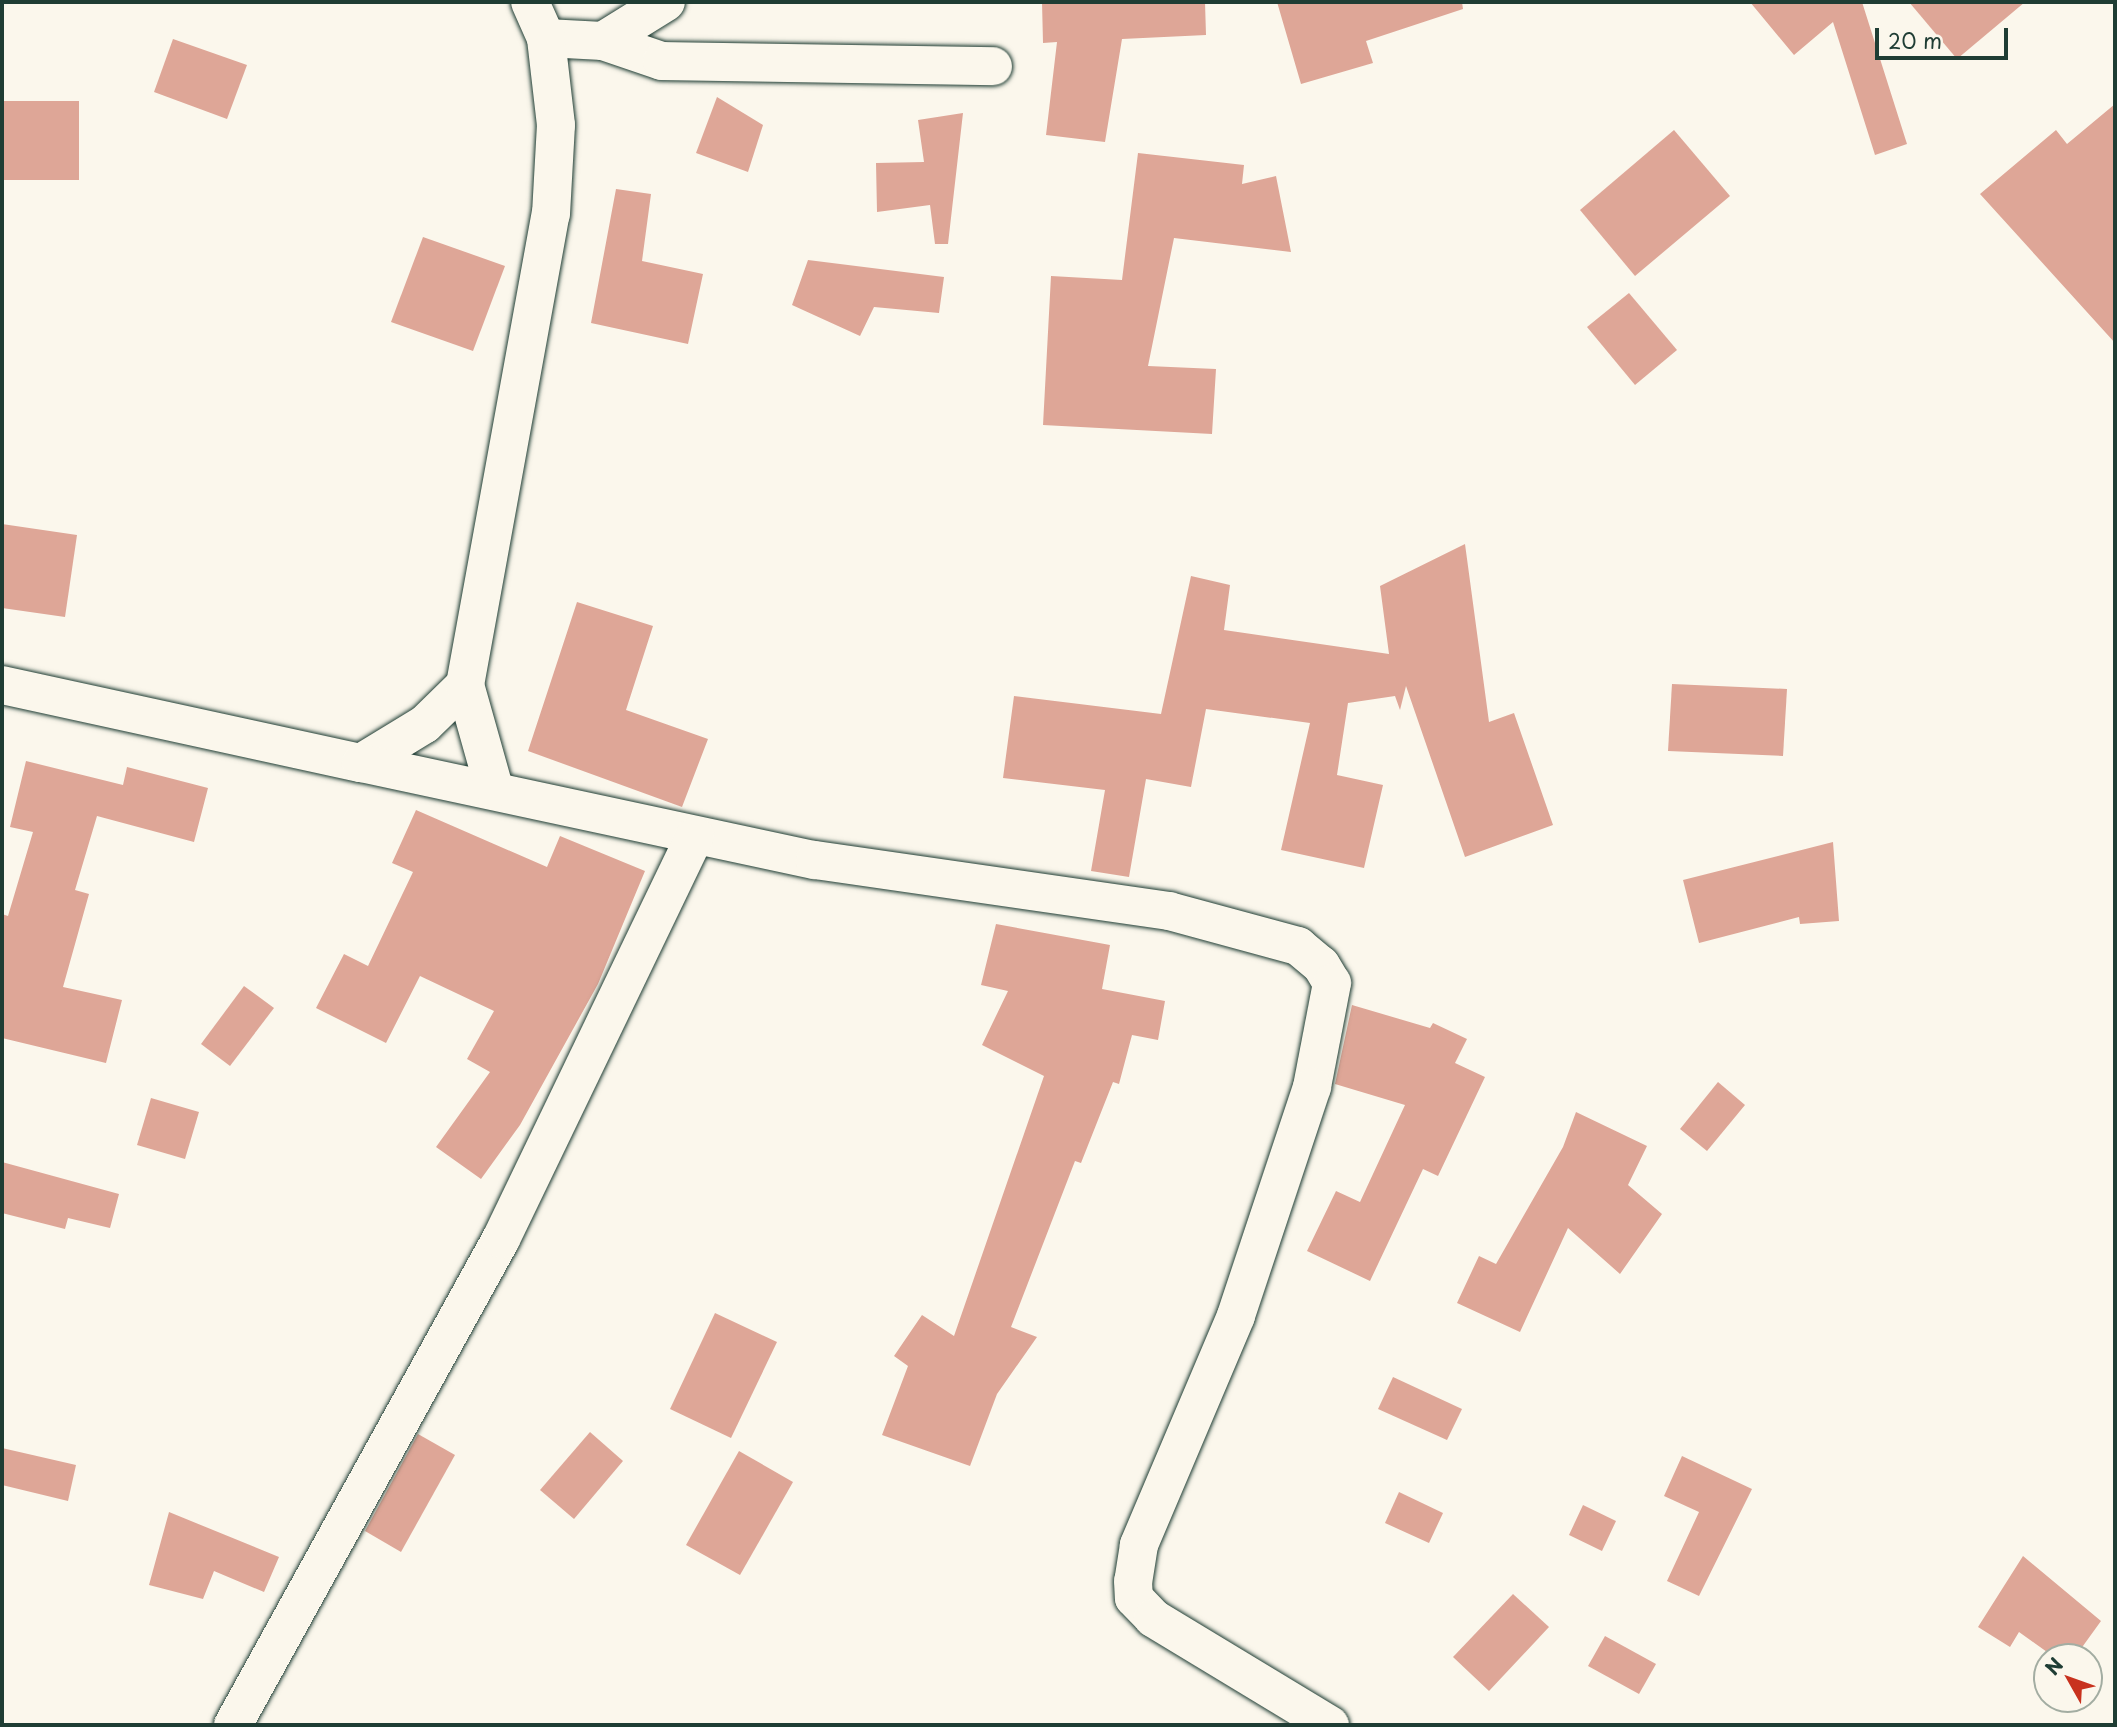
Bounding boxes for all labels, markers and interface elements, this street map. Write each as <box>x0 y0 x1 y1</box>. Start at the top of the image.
scale bar <box>1879 14 2012 58</box>
text: 20 m <box>1888 24 1942 56</box>
north arrow <box>2033 1643 2103 1713</box>
text: N <box>2038 1651 2069 1681</box>

